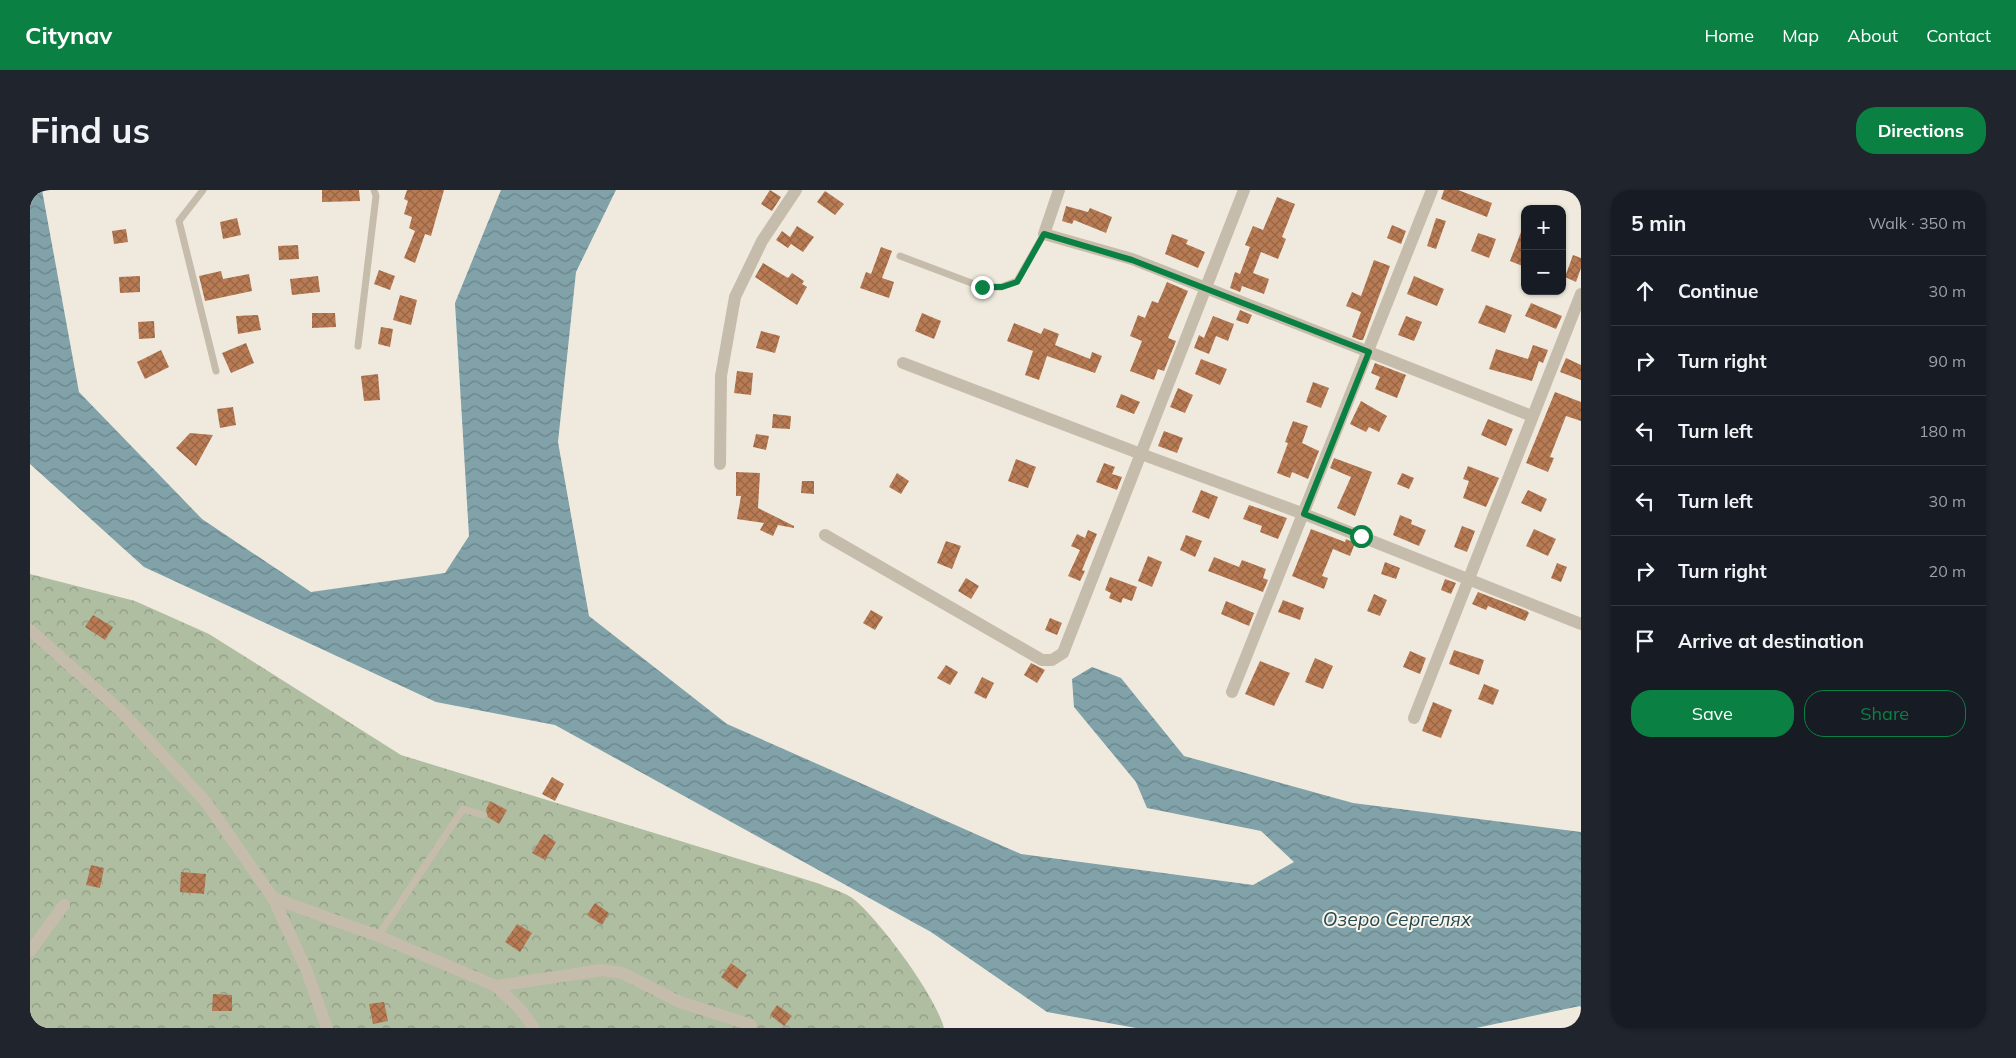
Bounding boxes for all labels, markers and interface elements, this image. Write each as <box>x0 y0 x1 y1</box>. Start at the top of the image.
text: Citynav <box>25 20 112 50</box>
text: Home <box>1704 24 1754 47</box>
text: Map <box>1782 24 1819 47</box>
text: About <box>1847 24 1898 47</box>
text: Contact <box>1926 24 1991 47</box>
button: Directions <box>1856 107 1986 154</box>
text: Find us <box>30 108 150 152</box>
map controls <box>1521 205 1566 295</box>
button: + <box>1521 205 1566 250</box>
text: 5 min <box>1631 210 1686 236</box>
text: Walk · 350 m <box>1868 213 1966 233</box>
button: − <box>1521 250 1566 295</box>
route end <box>971 276 994 299</box>
icon: ahead <box>1631 277 1659 305</box>
text: Continue <box>1678 279 1758 303</box>
text: 30 m <box>1929 281 1966 301</box>
icon: right <box>1631 347 1659 375</box>
text: Turn right <box>1678 349 1767 373</box>
text: 90 m <box>1929 351 1966 371</box>
icon: left <box>1631 417 1659 445</box>
text: Turn left <box>1678 419 1753 443</box>
text: 180 m <box>1919 421 1966 441</box>
icon: left <box>1631 487 1659 515</box>
text: Turn left <box>1678 489 1753 513</box>
text: 30 m <box>1929 491 1966 511</box>
route start <box>1350 525 1373 548</box>
icon: right <box>1631 557 1659 585</box>
text: Turn right <box>1678 559 1767 583</box>
text: 20 m <box>1929 561 1966 581</box>
icon: arrive <box>1631 627 1659 655</box>
text: Arrive at destination <box>1678 629 1864 653</box>
button: Save <box>1631 690 1794 737</box>
button: Share <box>1804 690 1966 737</box>
water label: Озеро Сергелях <box>1323 907 1472 931</box>

